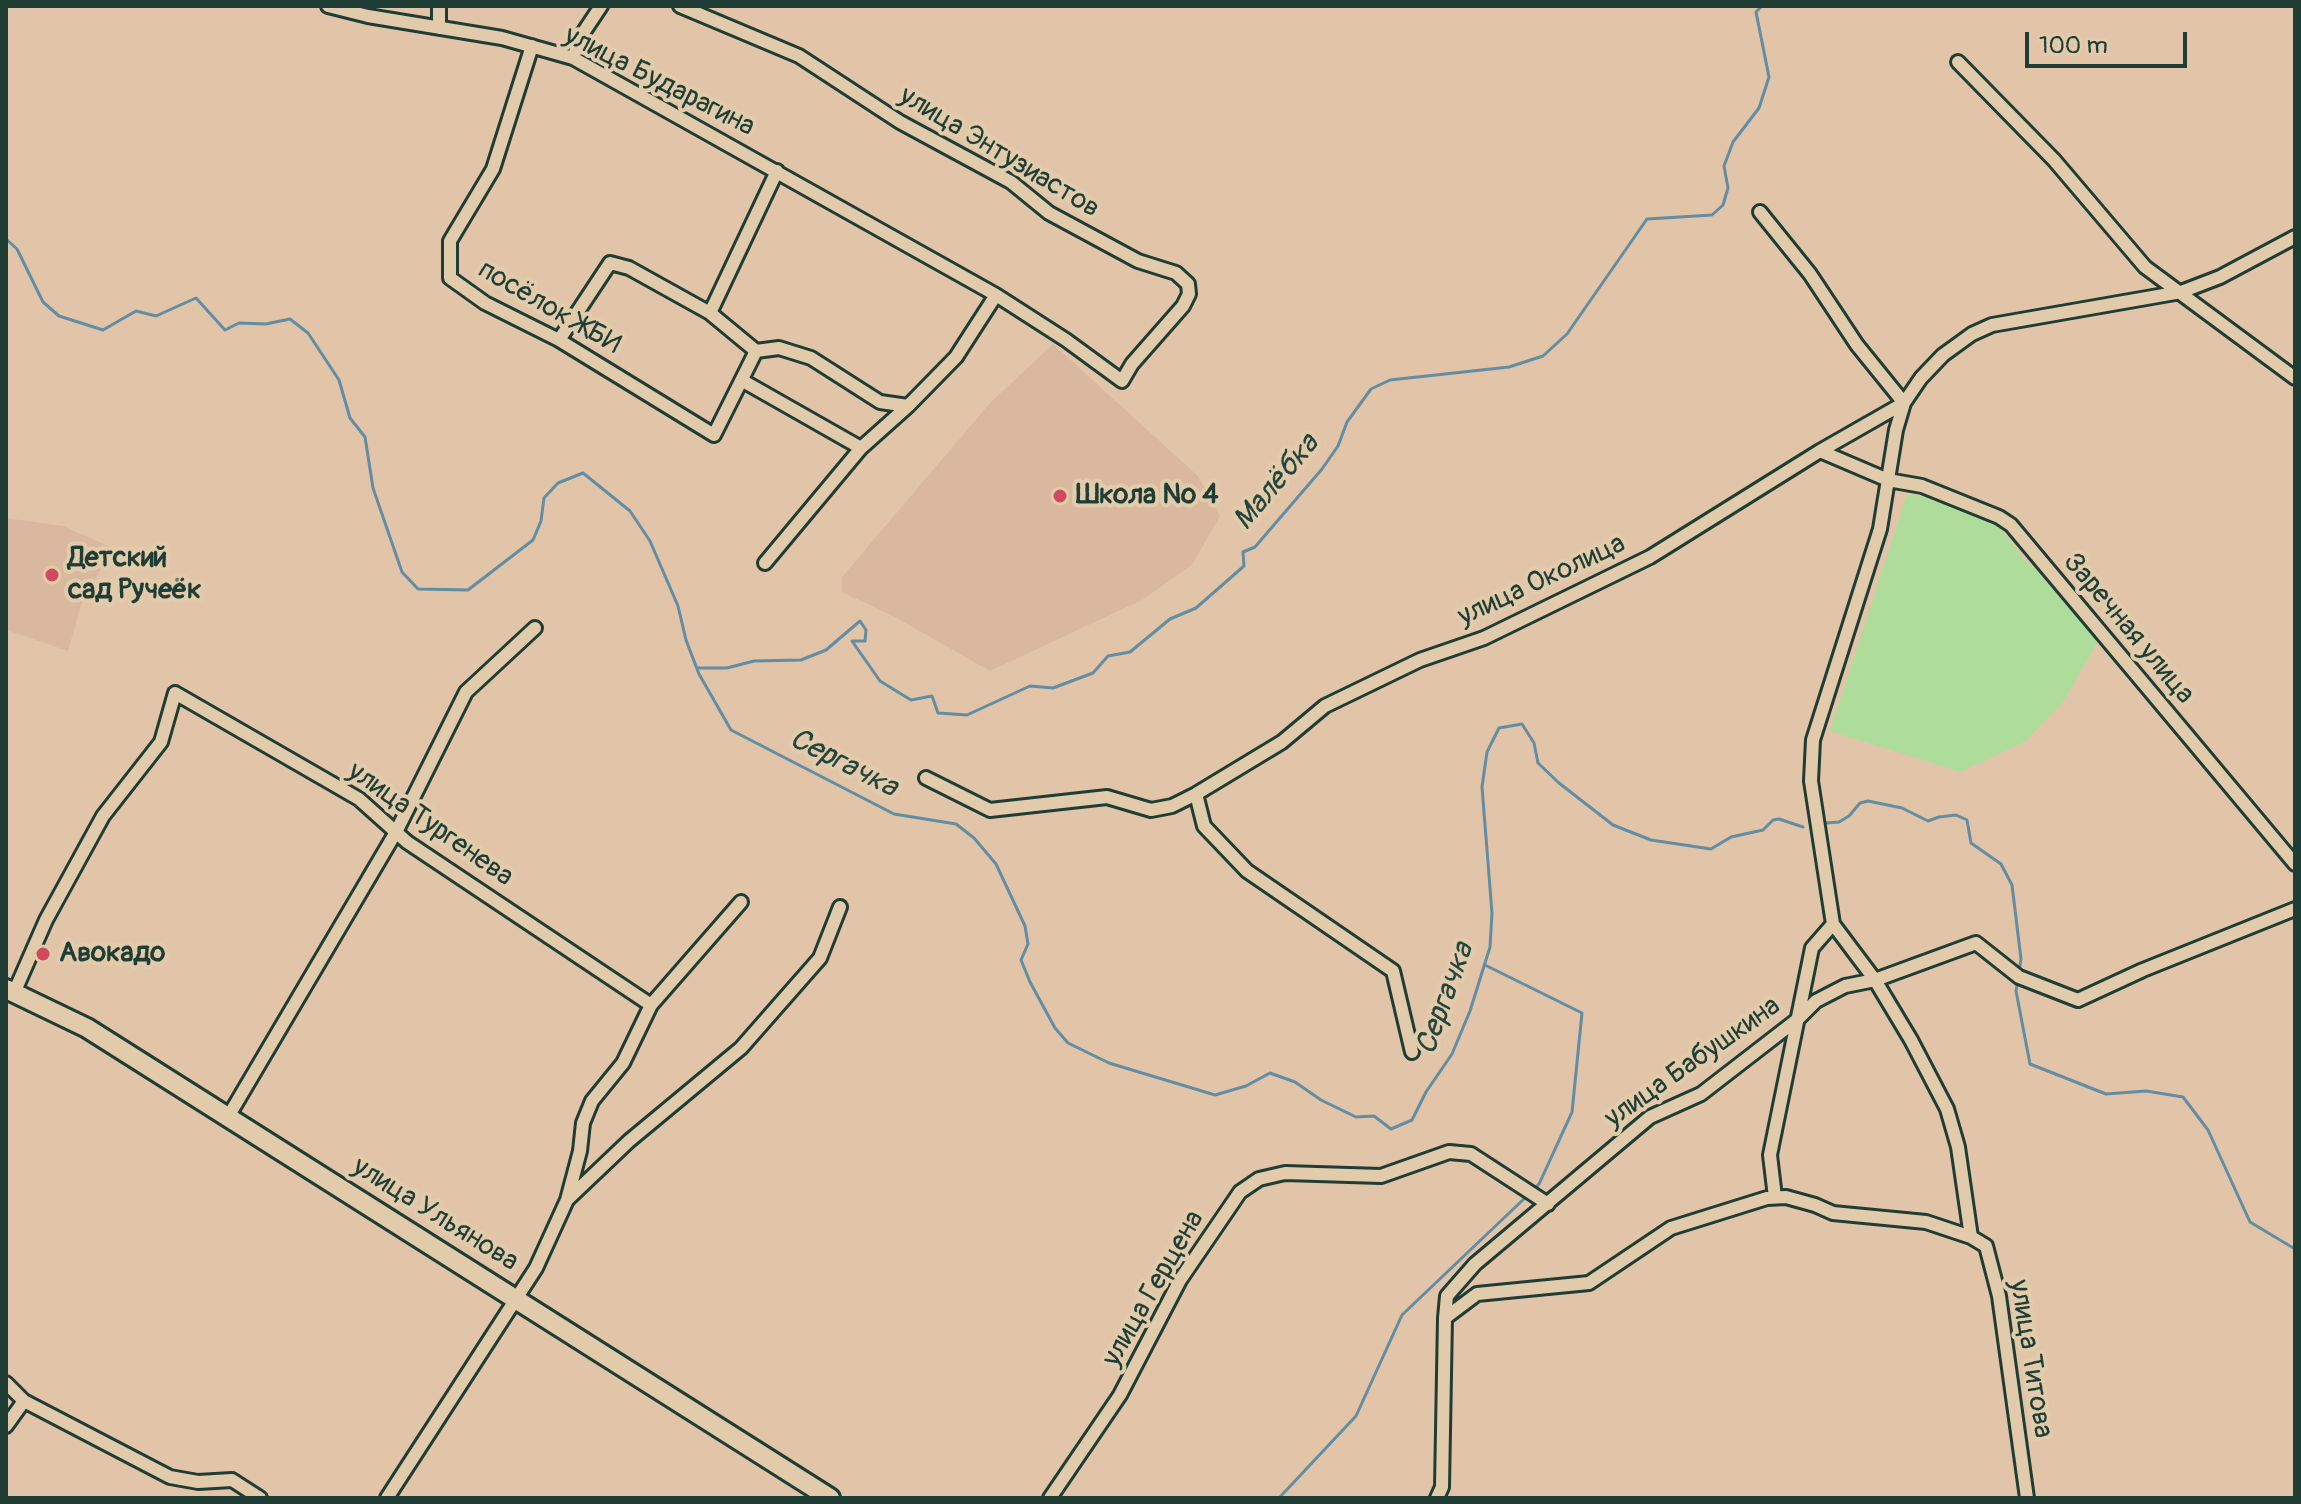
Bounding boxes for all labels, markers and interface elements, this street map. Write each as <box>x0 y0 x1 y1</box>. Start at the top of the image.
scale bar <box>2029 16 2191 66</box>
street label: улица Бударагина <box>558 19 760 145</box>
text: 100 m <box>2039 31 2108 60</box>
street label: улица Энтузиастов <box>893 80 1105 226</box>
street label: посёлок ЖБИ <box>472 254 626 362</box>
water label: Малёбка <box>1227 428 1327 538</box>
place label: Школа № 4 <box>1076 479 1218 513</box>
marker: Школа № 4 <box>1051 487 1069 505</box>
street label: улица Околица <box>1453 528 1631 634</box>
place label: Детский сад Ручеёк <box>68 542 202 608</box>
street label: Заречная улица <box>2055 547 2201 711</box>
marker: Детский сад Ручеёк <box>43 566 61 584</box>
water label: Сергачка <box>783 722 903 806</box>
street label: улица Тургенева <box>341 755 519 895</box>
place label: Авокадо <box>59 937 165 971</box>
water label: Сергачка <box>1409 938 1483 1060</box>
marker: Авокадо <box>34 945 52 963</box>
street label: улица Бабушкина <box>1599 990 1787 1136</box>
street label: улица Ульянова <box>346 1151 524 1279</box>
street label: улица Герцена <box>1096 1205 1212 1373</box>
street label: улица Титова <box>2001 1278 2059 1440</box>

